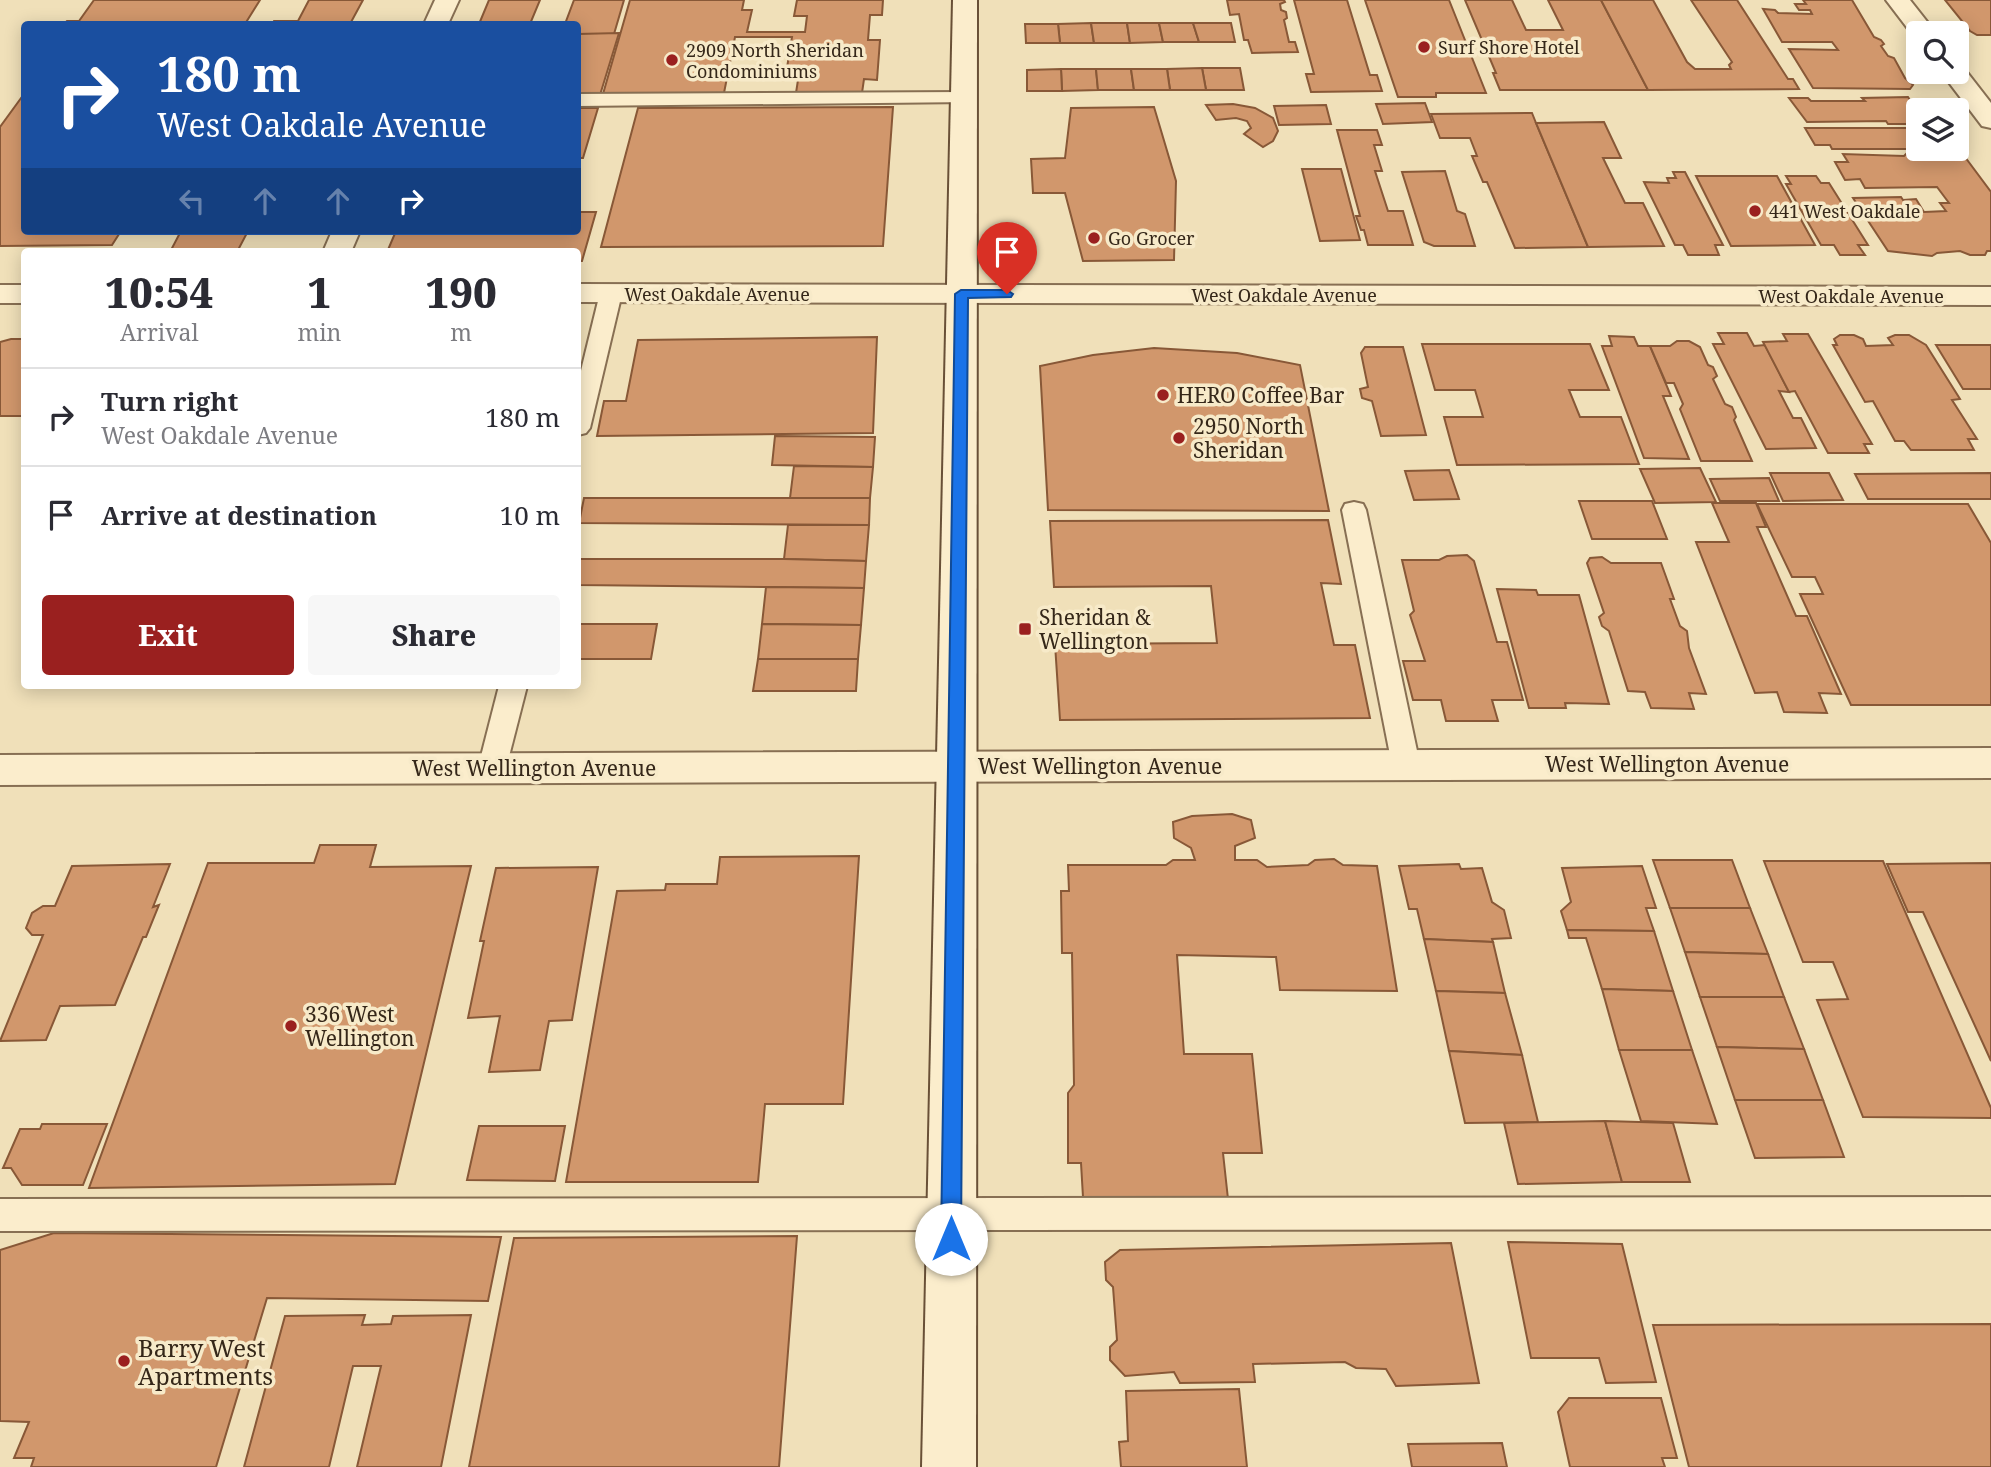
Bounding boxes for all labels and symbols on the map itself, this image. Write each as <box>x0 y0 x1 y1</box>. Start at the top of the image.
place label: Surf Shore Hotel <box>1438 35 1580 59</box>
place label: 2909 North Sheridan Condominiums <box>686 38 864 83</box>
marker: Surf Shore Hotel <box>1416 39 1432 55</box>
marker: 2909 North Sheridan Condominiums <box>664 52 680 68</box>
place label: 441 West Oakdale <box>1769 199 1920 223</box>
marker: 441 West Oakdale <box>1747 203 1763 219</box>
pin <box>977 222 1037 294</box>
place label: Go Grocer <box>1108 226 1195 250</box>
marker: Go Grocer <box>1086 230 1102 246</box>
street label: West Oakdale Avenue <box>624 282 810 306</box>
street label: West Oakdale Avenue <box>1191 283 1377 307</box>
street label: West Oakdale Avenue <box>1758 284 1944 308</box>
place label: HERO Coffee Bar <box>1177 381 1344 409</box>
marker: HERO Coffee Bar <box>1155 387 1171 403</box>
place label: 2950 North Sheridan <box>1193 412 1304 464</box>
marker: 2950 North Sheridan <box>1171 430 1187 446</box>
place label: Sheridan & Wellington <box>1039 603 1151 655</box>
marker: Sheridan & Wellington <box>1017 621 1033 637</box>
street label: West Wellington Avenue <box>1545 750 1789 778</box>
street label: West Wellington Avenue <box>978 752 1222 780</box>
street label: West Wellington Avenue <box>412 754 656 782</box>
place label: 336 West Wellington <box>305 1000 415 1052</box>
marker: 336 West Wellington <box>283 1018 299 1034</box>
position arrow <box>914 1202 988 1276</box>
place label: Barry West Apartments <box>138 1331 273 1392</box>
marker: Barry West Apartments <box>116 1353 132 1369</box>

